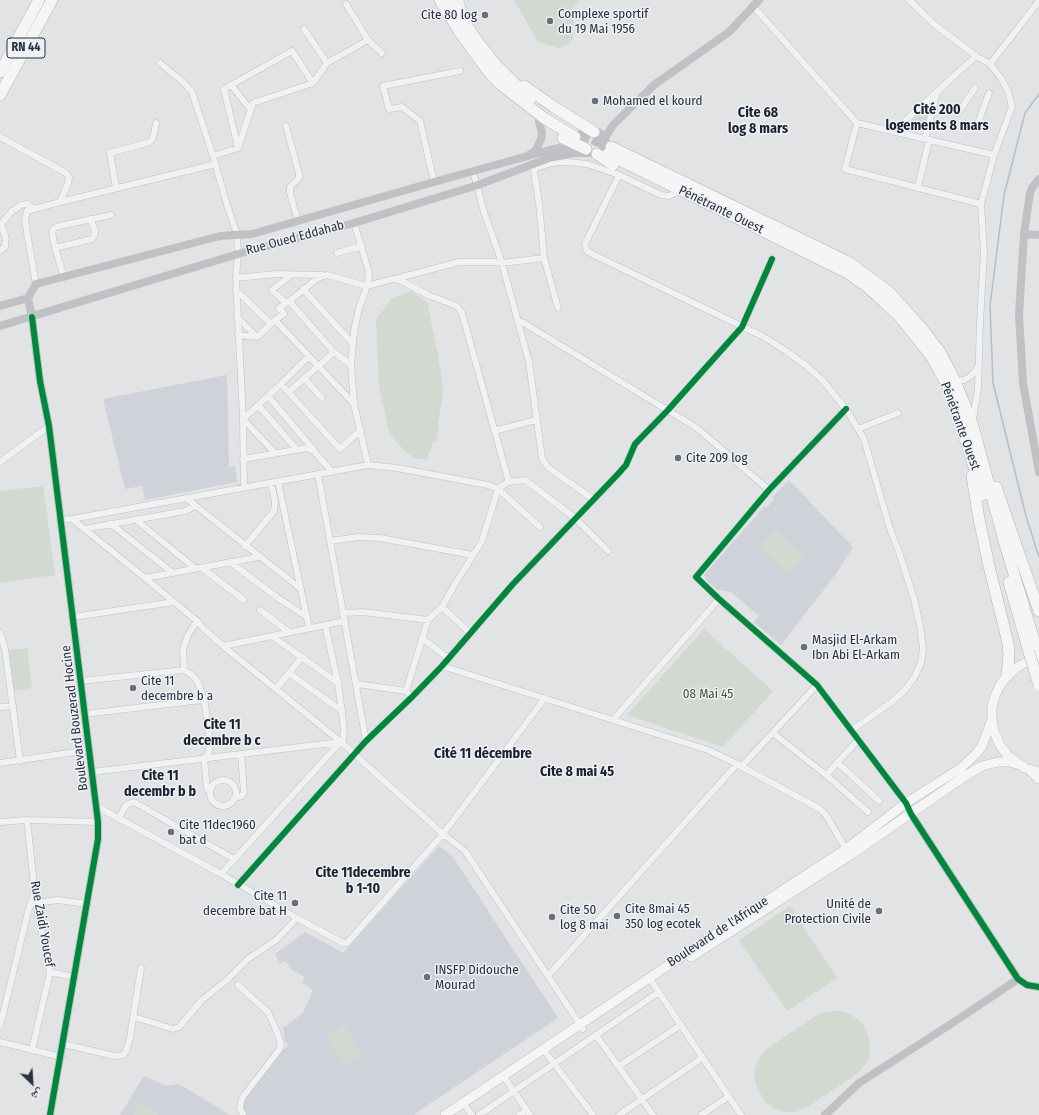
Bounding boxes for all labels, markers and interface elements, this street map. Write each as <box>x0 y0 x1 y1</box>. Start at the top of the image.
place label: Complexe sportif du 19 Mai 1956 <box>558 6 648 37</box>
place label: Cite 80 log <box>421 7 477 23</box>
marker: Cite 80 log <box>480 10 490 20</box>
marker: Complexe sportif du 19 Mai 1956 <box>545 16 555 26</box>
road number: RN 44 <box>7 38 45 58</box>
place label: Mohamed el kourd <box>603 93 702 109</box>
marker: Mohamed el kourd <box>590 96 600 106</box>
district label: Cité 200 logements 8 mars <box>885 102 989 134</box>
district label: Cite 68 log 8 mars <box>728 105 788 138</box>
street label: Pénétrante Ouest <box>676 183 766 237</box>
street label: Rue Oued Eddahab <box>244 217 346 259</box>
street label: Pénétrante Ouest <box>937 380 983 472</box>
place label: Cite 209 log <box>686 450 748 466</box>
marker: Cite 209 log <box>673 453 683 463</box>
place label: Masjid El-Arkam Ibn Abi El-Arkam <box>812 632 900 663</box>
marker: Masjid El-Arkam Ibn Abi El-Arkam <box>799 642 809 652</box>
street label: Boulevard Bouzerad Hocine <box>58 644 92 792</box>
place label: Cite 11 decembre b a <box>141 673 213 704</box>
marker: Cite 11 decembre b a <box>128 683 138 693</box>
park label: 08 Mai 45 <box>683 686 733 702</box>
district label: Cite 11 decembre b c <box>183 717 261 750</box>
district label: Cité 11 décembre <box>434 746 532 762</box>
district label: Cite 8 mai 45 <box>540 764 614 780</box>
district label: Cite 11 decembr b b <box>124 768 196 800</box>
place label: Cite 11dec1960 bat d <box>179 817 256 848</box>
marker: Cite 11dec1960 bat d <box>166 827 176 837</box>
district label: Cite 11decembre b 1-10 <box>315 865 411 898</box>
street label: Rue Zaidi Youcef <box>27 880 57 968</box>
place label: Cite 11 decembre bat H <box>203 888 287 919</box>
street label: Boulevard de l'Afrique <box>665 893 771 971</box>
place label: Unité de Protection Civile <box>784 896 871 927</box>
marker: Cite 11 decembre bat H <box>290 898 300 908</box>
place label: Cite 8mai 45 350 log ecotek <box>625 901 701 932</box>
place label: Cite 50 log 8 mai <box>560 902 609 933</box>
marker: Unité de Protection Civile <box>874 906 884 916</box>
marker: Cite 8mai 45 350 log ecotek <box>612 911 622 921</box>
marker: Cite 50 log 8 mai <box>547 912 557 922</box>
place label: INSFP Didouche Mourad <box>435 962 519 993</box>
marker: INSFP Didouche Mourad <box>422 972 432 982</box>
north arrow <box>12 1063 52 1103</box>
text: ش <box>29 1086 45 1103</box>

